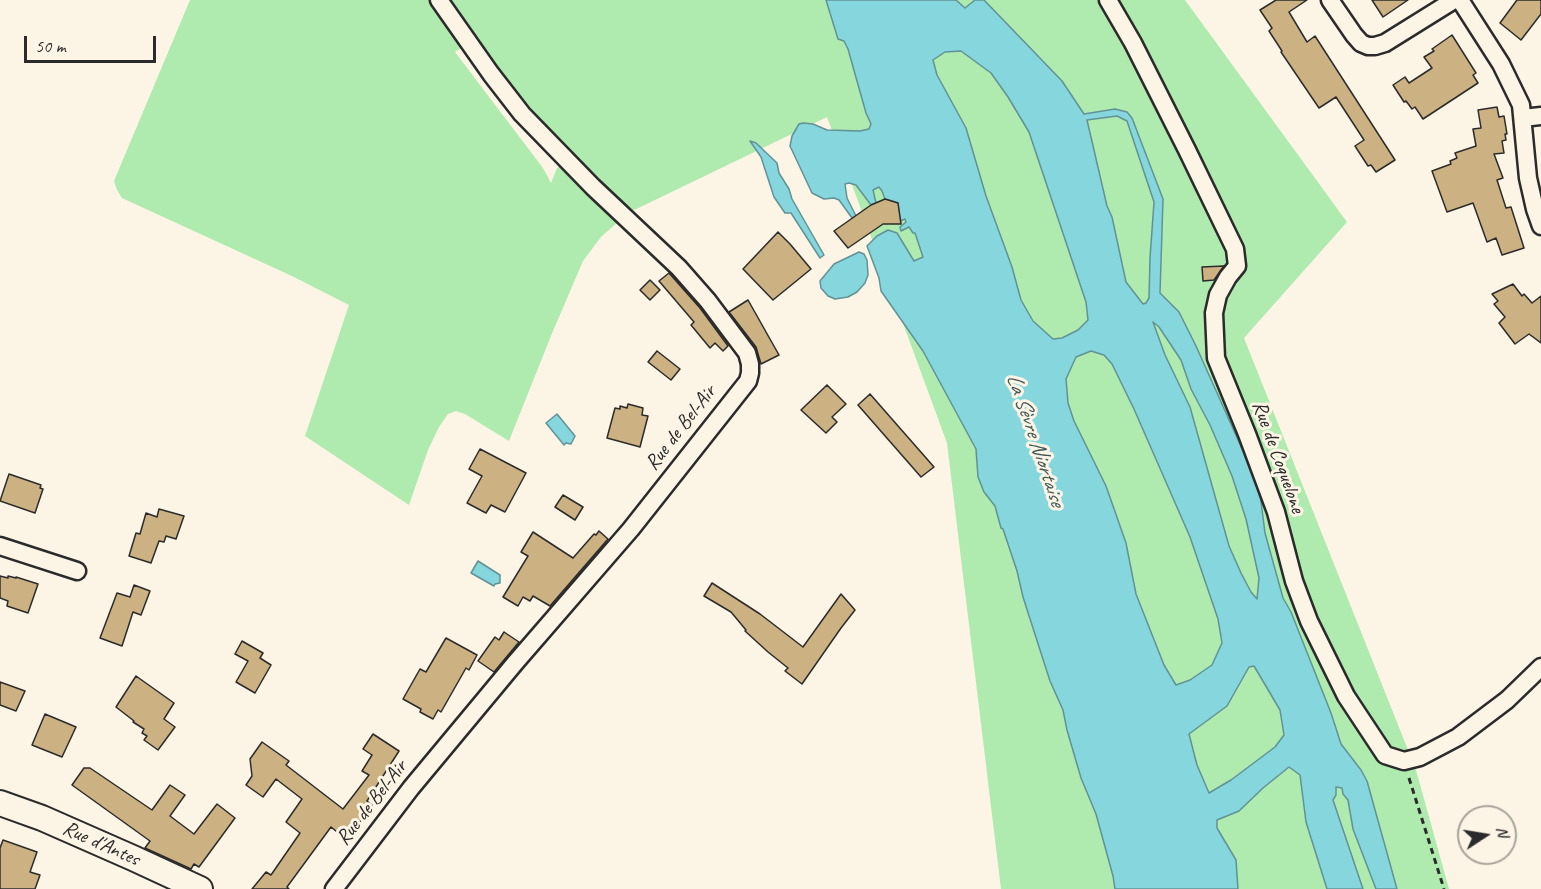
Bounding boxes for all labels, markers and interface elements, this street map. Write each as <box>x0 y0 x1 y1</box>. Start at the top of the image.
scale bar <box>27 24 159 62</box>
text: 50 m <box>35 35 66 57</box>
water label: La Sèvre Niortaise <box>1000 370 1070 510</box>
street label: Rue de Bel-Air <box>640 381 722 475</box>
street label: Rue de Coquelone <box>1246 397 1310 517</box>
street label: Rue de Bel-Air <box>331 756 413 850</box>
north arrow <box>1457 805 1517 865</box>
street label: Rue d'Antes <box>59 816 143 872</box>
text: N <box>1492 825 1513 839</box>

